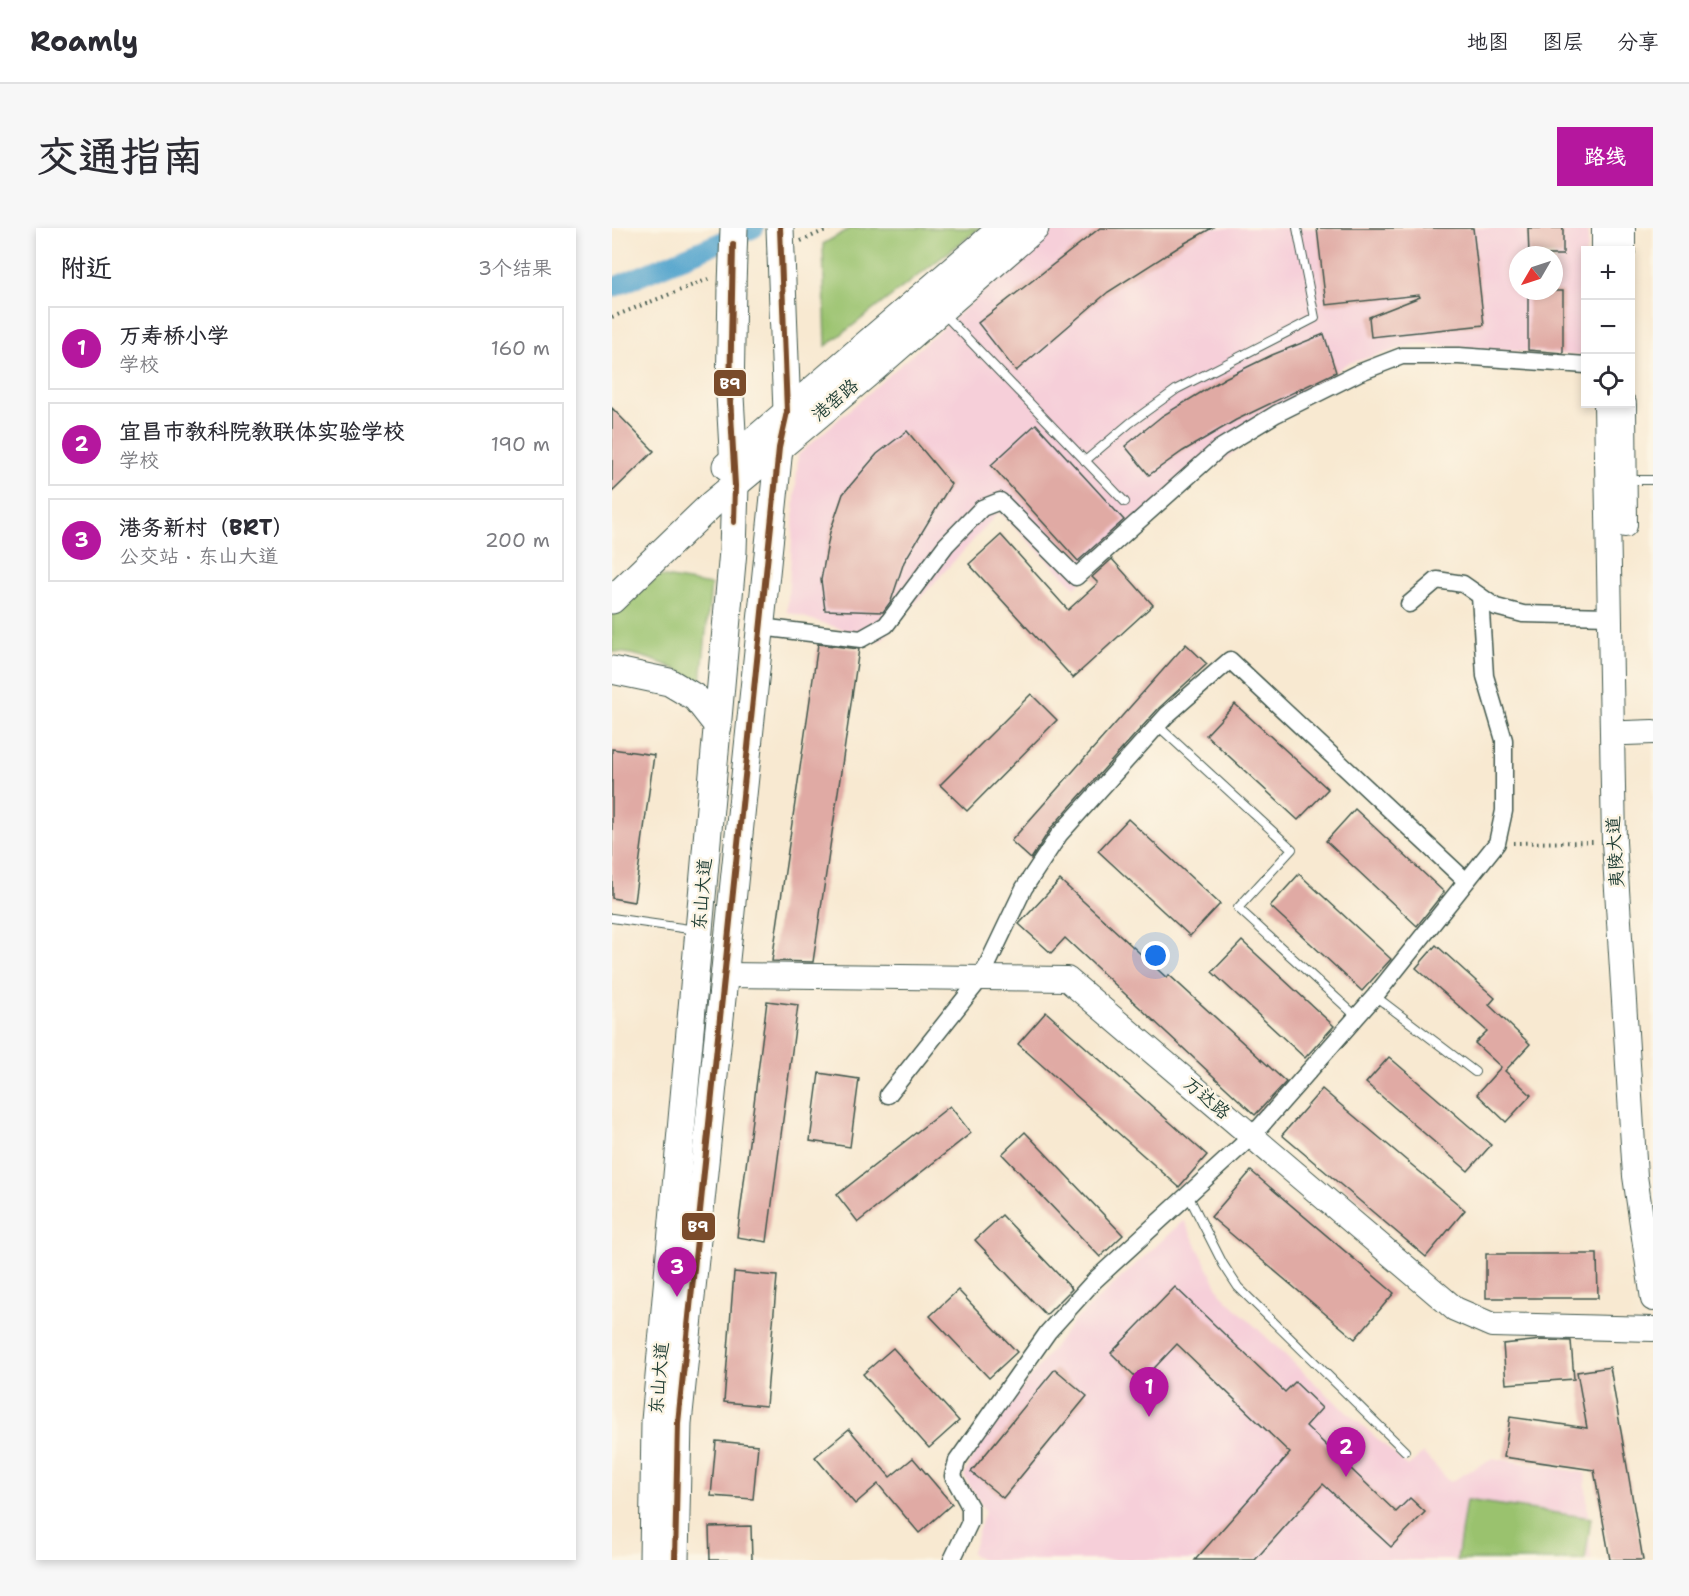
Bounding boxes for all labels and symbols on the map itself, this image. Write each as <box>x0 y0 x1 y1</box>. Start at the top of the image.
north arrow <box>1509 246 1563 300</box>
line badge: B9 <box>713 369 747 397</box>
text: B9 <box>719 373 741 394</box>
street label: 港窑路 <box>807 373 863 427</box>
street label: 夷陵大道 <box>1601 815 1629 889</box>
street label: 东山大道 <box>687 857 717 931</box>
your location <box>1141 941 1170 970</box>
street label: 万达路 <box>1179 1071 1235 1125</box>
line badge: B9 <box>681 1212 716 1241</box>
text: B9 <box>687 1216 709 1237</box>
pin: 3 <box>658 1248 696 1297</box>
street label: 东山大道 <box>644 1341 674 1415</box>
pin: 1 <box>1130 1368 1168 1417</box>
pin: 2 <box>1326 1428 1366 1477</box>

